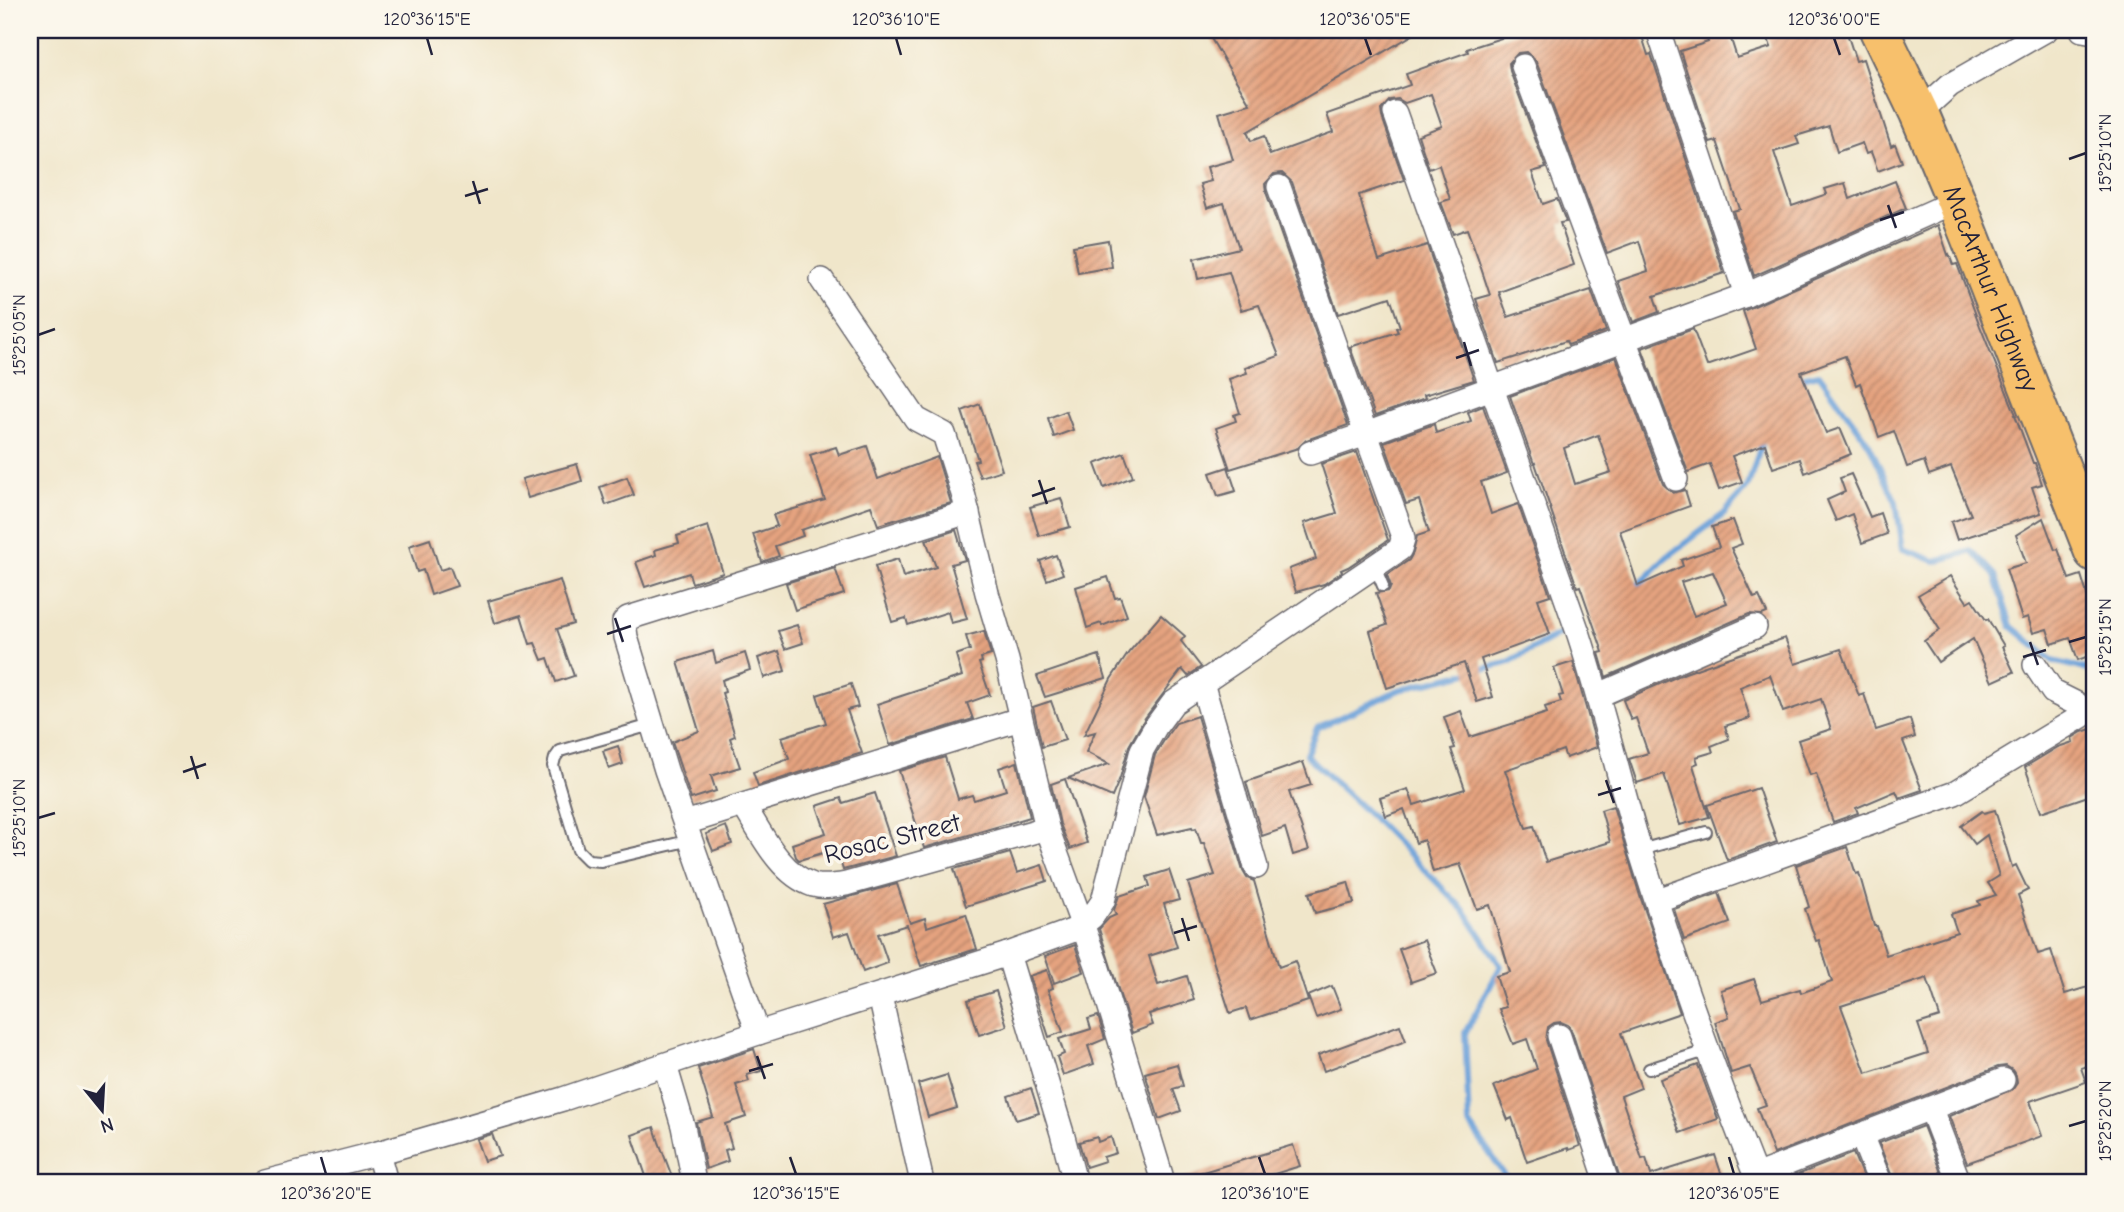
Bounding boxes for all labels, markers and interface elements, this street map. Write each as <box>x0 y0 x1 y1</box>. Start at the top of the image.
text: 120°36'15"E <box>383 9 471 30</box>
text: 120°36'10"E <box>852 9 940 30</box>
text: 120°36'05"E <box>1320 9 1411 30</box>
text: 120°36'00"E <box>1788 9 1880 30</box>
text: 15°25'10"N <box>2095 114 2116 192</box>
street label: MacArthur Highway <box>1936 181 2045 397</box>
text: 15°25'05"N <box>9 294 30 376</box>
text: 15°25'15"N <box>2095 598 2116 676</box>
text: 15°25'10"N <box>9 779 30 857</box>
street label: Rosac Street <box>821 807 965 870</box>
north arrow <box>66 1076 136 1146</box>
text: 15°25'20"N <box>2095 1080 2116 1162</box>
text: N <box>98 1113 116 1138</box>
text: 120°36'20"E <box>281 1183 371 1204</box>
text: 120°36'15"E <box>752 1183 840 1204</box>
text: 120°36'10"E <box>1221 1183 1309 1204</box>
text: 120°36'05"E <box>1689 1183 1780 1204</box>

